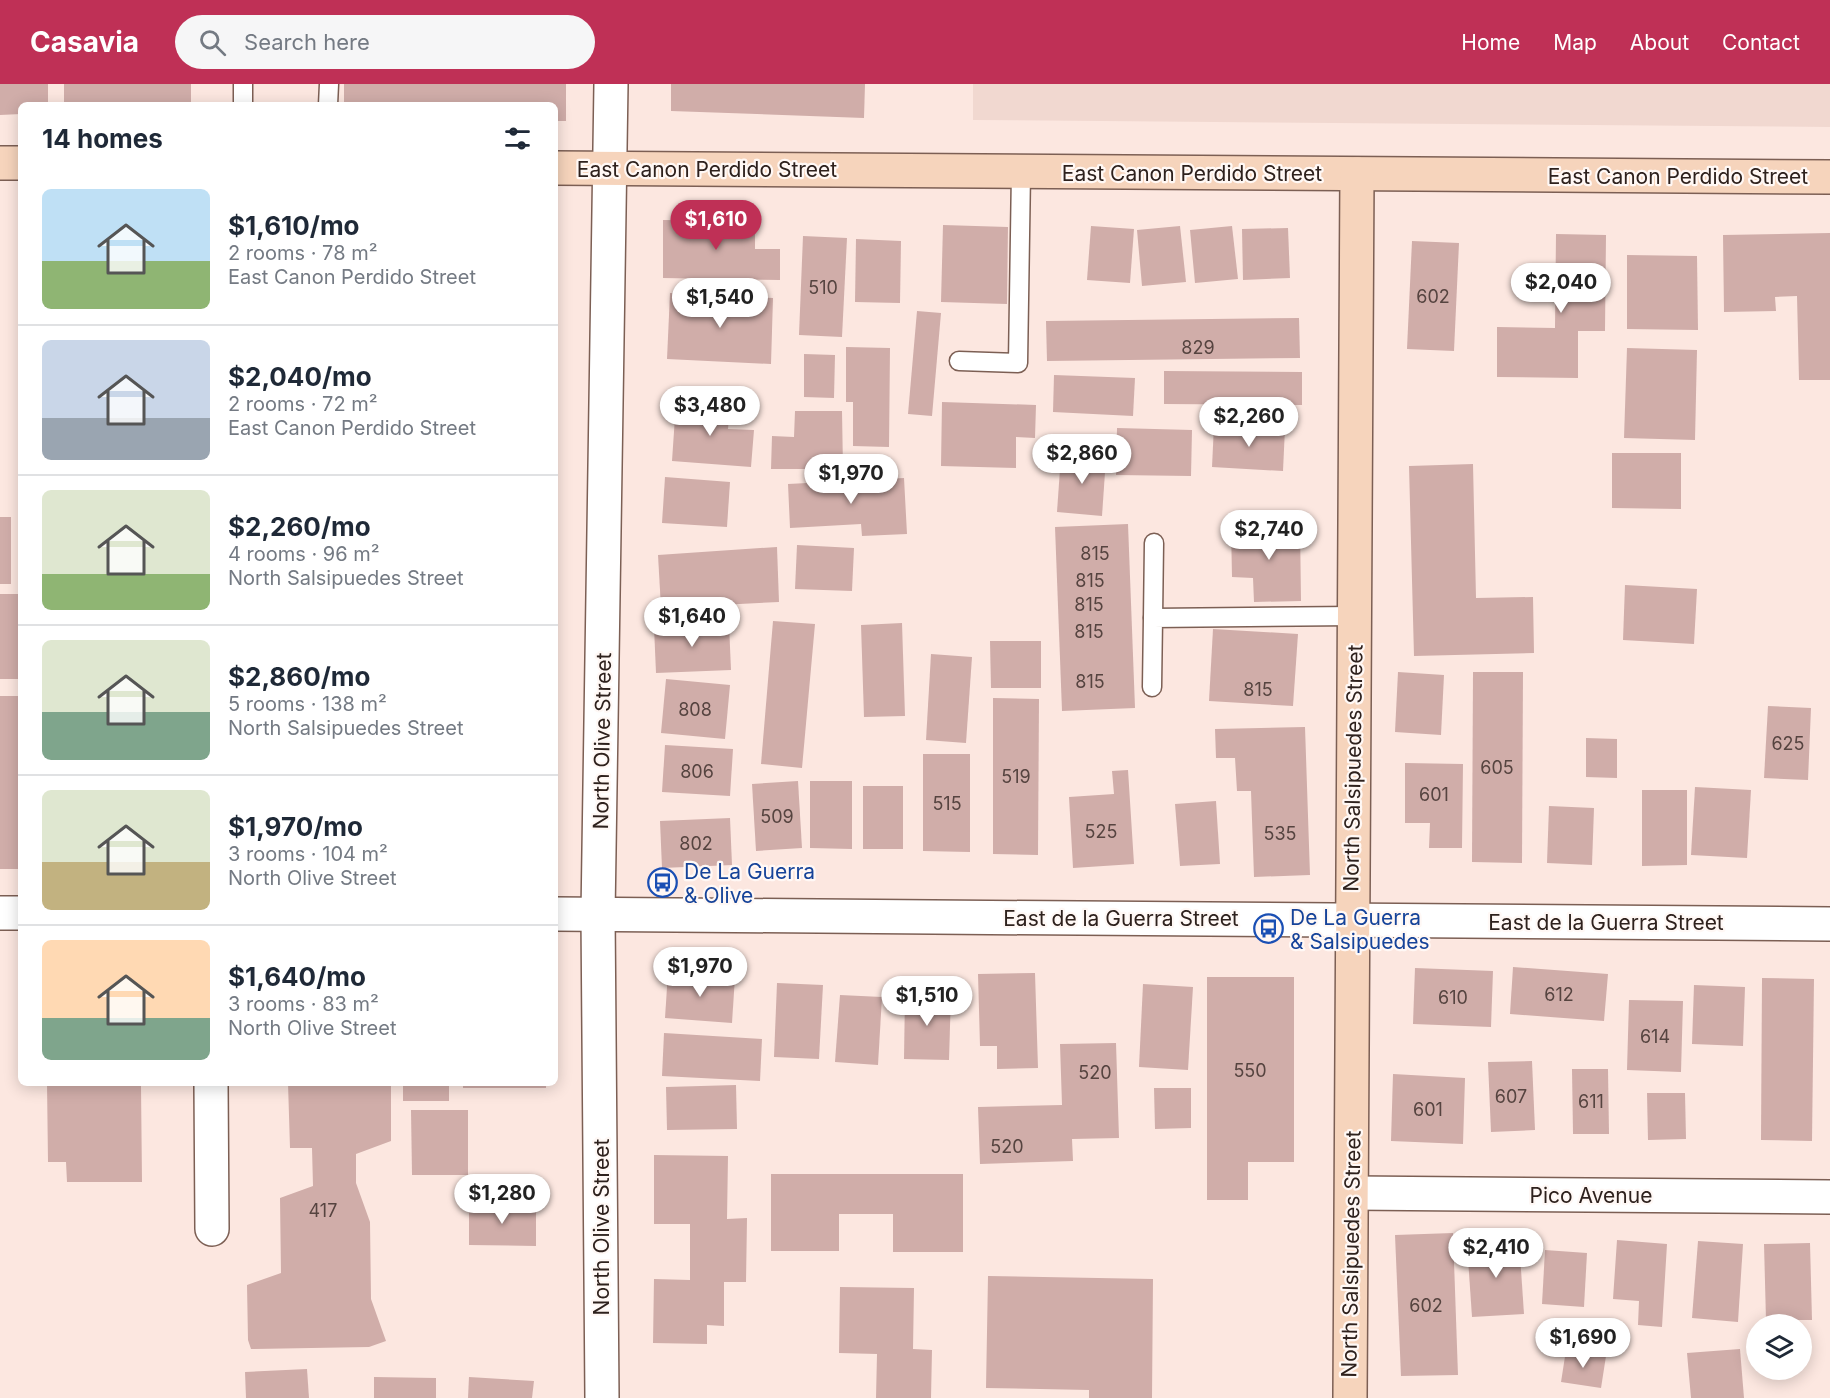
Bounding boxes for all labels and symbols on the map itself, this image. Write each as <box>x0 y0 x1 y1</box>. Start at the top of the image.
street label: East Canon Perdido Street <box>577 157 837 182</box>
street label: East Canon Perdido Street <box>1062 161 1322 186</box>
street label: East Canon Perdido Street <box>1548 164 1808 189</box>
pin: $1,610 <box>667 200 765 251</box>
pin: $2,040 <box>1512 263 1610 314</box>
house number: 510 <box>808 277 838 298</box>
pin: $1,540 <box>671 278 769 329</box>
house number: 602 <box>1416 286 1450 307</box>
house number: 829 <box>1181 337 1215 358</box>
pin: $3,480 <box>661 386 759 437</box>
pin: $2,260 <box>1200 397 1298 448</box>
pin: $2,860 <box>1033 434 1131 485</box>
pin: $1,970 <box>802 454 900 505</box>
pin: $2,740 <box>1220 510 1318 561</box>
house number: 815 <box>1080 543 1110 564</box>
house number: 815 <box>1075 570 1105 591</box>
house number: 815 <box>1074 594 1104 615</box>
pin: $1,640 <box>643 597 741 648</box>
house number: 815 <box>1074 621 1104 642</box>
street label: North Salsipuedes Street <box>1338 644 1368 892</box>
street label: North Olive Street <box>588 652 616 830</box>
house number: 815 <box>1075 671 1105 692</box>
house number: 815 <box>1243 679 1273 700</box>
house number: 808 <box>678 699 712 720</box>
house number: 625 <box>1771 733 1805 754</box>
house number: 605 <box>1480 757 1514 778</box>
house number: 806 <box>680 761 714 782</box>
house number: 519 <box>1001 766 1031 787</box>
house number: 601 <box>1419 784 1449 805</box>
house number: 515 <box>932 793 962 814</box>
house number: 509 <box>760 806 794 827</box>
house number: 525 <box>1085 821 1117 842</box>
house number: 535 <box>1263 823 1297 844</box>
house number: 802 <box>679 833 713 854</box>
place label: De La Guerra & Olive <box>684 859 815 908</box>
bus stop icon: De La Guerra & Olive <box>647 867 679 899</box>
place label: De La Guerra & Salsipuedes <box>1290 905 1430 954</box>
street label: East de la Guerra Street <box>1003 906 1239 931</box>
street label: East de la Guerra Street <box>1488 910 1724 935</box>
bus stop icon: De La Guerra & Salsipuedes <box>1253 913 1285 945</box>
pin: $1,970 <box>651 947 749 998</box>
pin: $1,510 <box>878 976 976 1027</box>
house number: 612 <box>1544 984 1574 1005</box>
house number: 610 <box>1438 987 1468 1008</box>
house number: 614 <box>1640 1026 1670 1047</box>
house number: 550 <box>1233 1060 1267 1081</box>
house number: 520 <box>1078 1062 1112 1083</box>
house number: 607 <box>1495 1086 1527 1107</box>
house number: 611 <box>1578 1091 1604 1112</box>
house number: 601 <box>1413 1099 1443 1120</box>
street label: North Salsipuedes Street <box>1336 1130 1366 1378</box>
house number: 520 <box>990 1136 1024 1157</box>
street label: North Olive Street <box>589 1138 614 1315</box>
pin: $1,280 <box>453 1174 551 1225</box>
street label: Pico Avenue <box>1530 1183 1652 1208</box>
house number: 417 <box>309 1200 337 1221</box>
pin: $2,410 <box>1447 1228 1545 1279</box>
house number: 602 <box>1409 1295 1443 1316</box>
pin: $1,690 <box>1534 1318 1632 1369</box>

